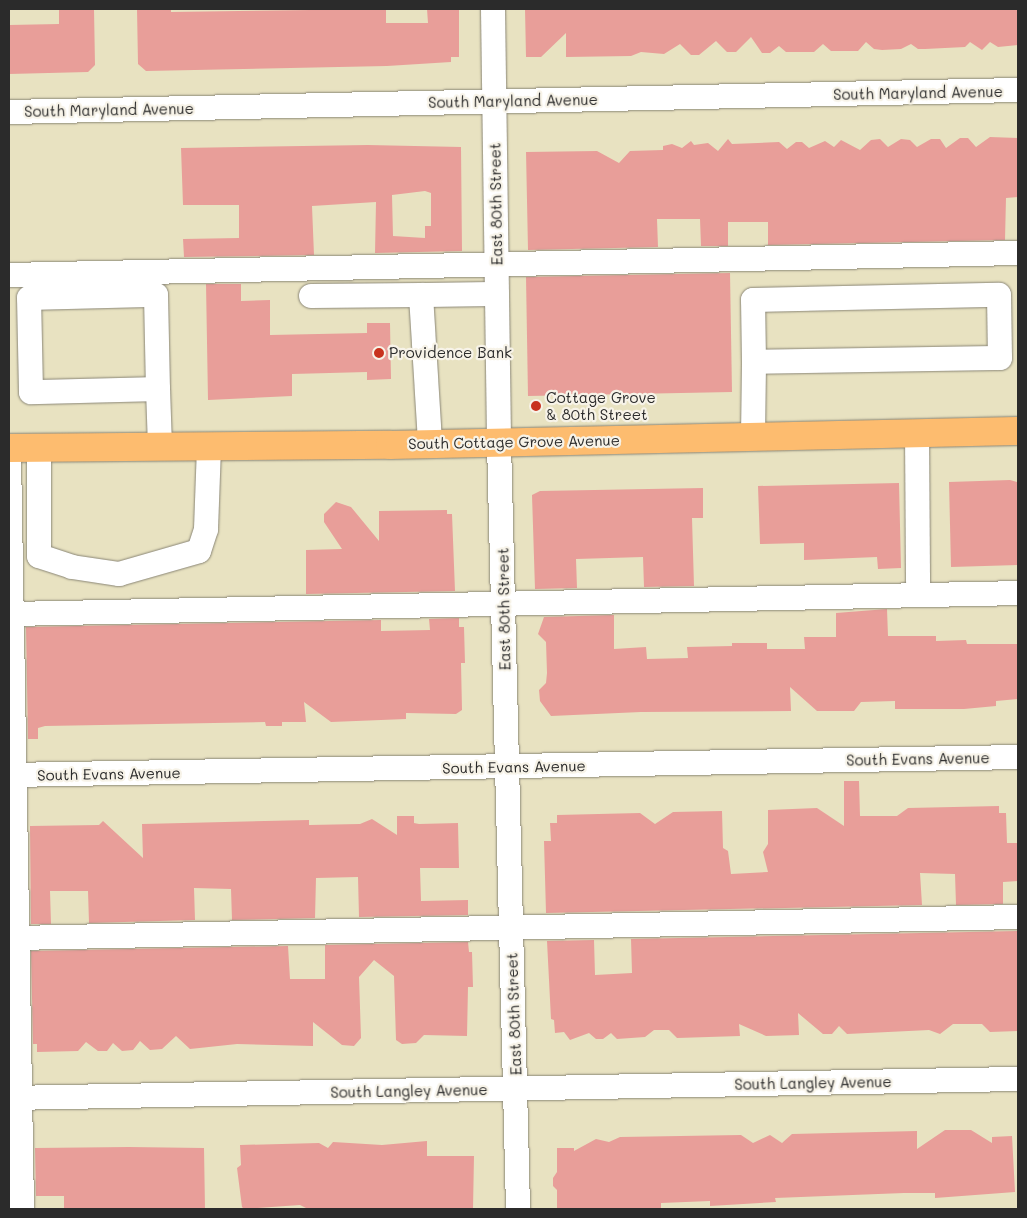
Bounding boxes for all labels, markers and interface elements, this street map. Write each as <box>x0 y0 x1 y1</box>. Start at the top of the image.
street label: South Maryland Avenue <box>833 83 1003 103</box>
street label: South Maryland Avenue <box>428 91 598 111</box>
street label: South Maryland Avenue <box>24 100 194 120</box>
street label: East 80th Street <box>486 143 506 265</box>
place label: Providence Bank <box>389 344 512 362</box>
marker: Providence Bank <box>373 347 385 359</box>
place label: Cottage Grove & 80th Street <box>546 388 656 423</box>
marker: Cottage Grove & 80th Street <box>530 400 542 412</box>
street label: South Cottage Grove Avenue <box>408 431 620 453</box>
street label: East 80th Street <box>494 548 514 670</box>
street label: South Evans Avenue <box>846 749 990 769</box>
street label: South Evans Avenue <box>442 757 586 777</box>
street label: South Evans Avenue <box>37 764 181 784</box>
street label: East 80th Street <box>503 952 525 1076</box>
street label: South Langley Avenue <box>734 1073 892 1093</box>
street label: South Langley Avenue <box>330 1081 488 1101</box>

